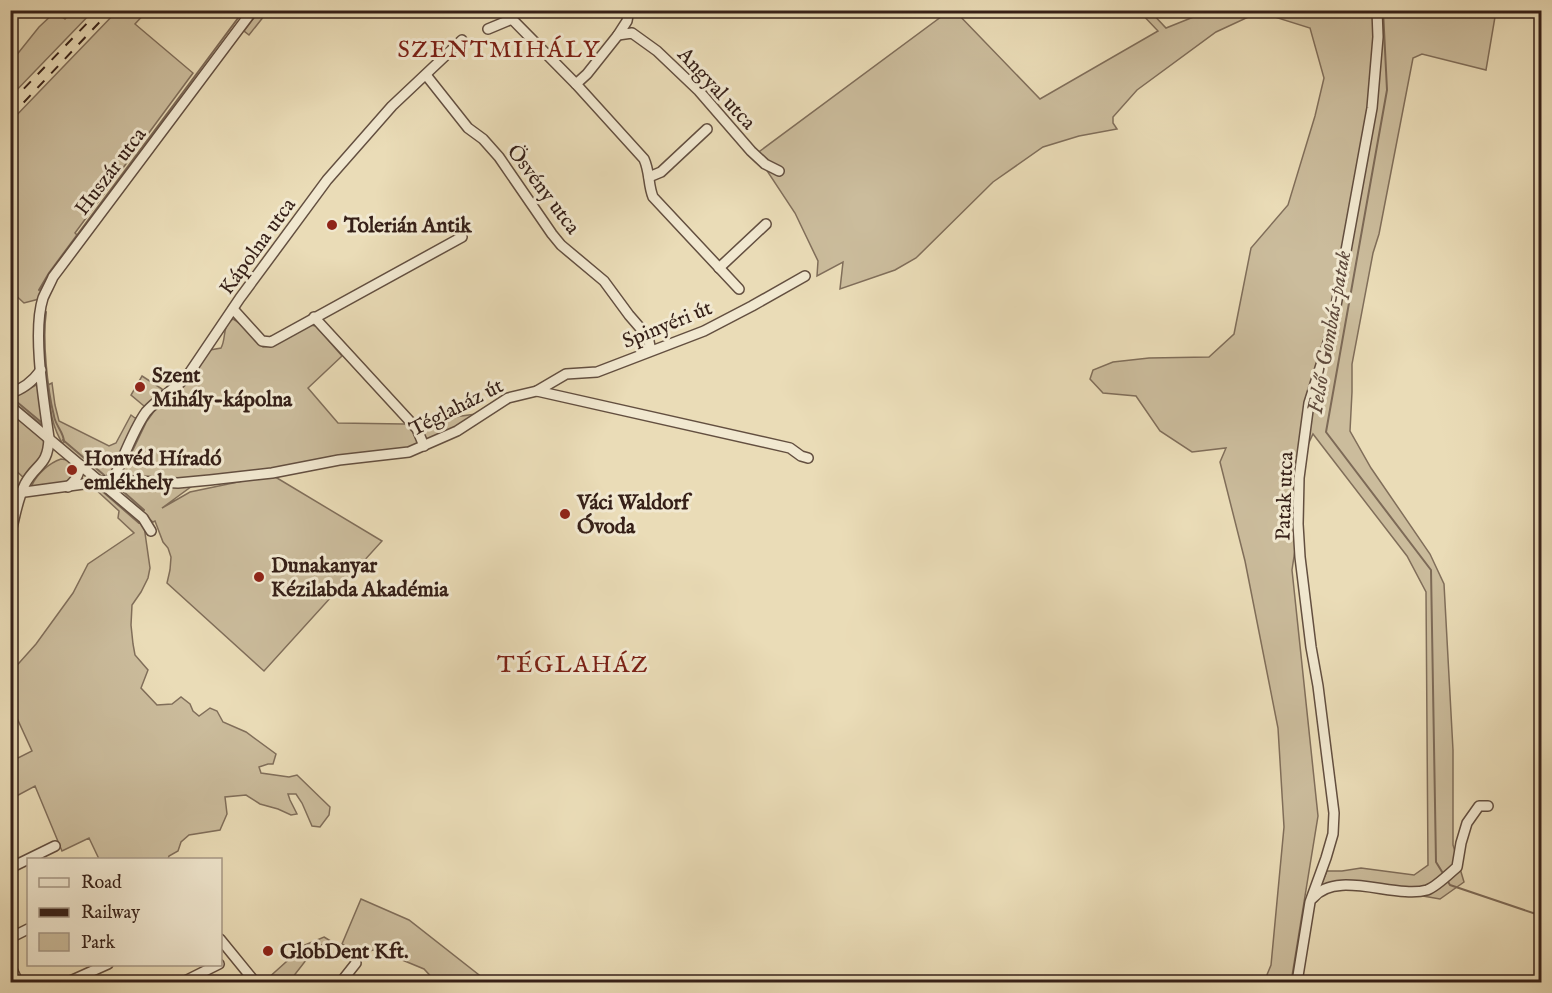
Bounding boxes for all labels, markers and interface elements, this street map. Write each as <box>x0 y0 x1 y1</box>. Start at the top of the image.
district label: SZENTMIHÁLY <box>398 35 601 66</box>
street label: Angyal utca <box>670 41 762 137</box>
street label: Huszár utca <box>69 122 154 221</box>
street label: Ösvény utca <box>500 140 586 241</box>
street label: Kápolna utca <box>214 192 303 301</box>
place label: Tolerián Antik <box>343 213 472 240</box>
marker: Tolerián Antik <box>325 218 339 232</box>
water label: Felső-Gombás-patak <box>1302 248 1358 416</box>
street label: Spinyéri út <box>619 295 716 356</box>
place label: Szent Mihály-kápolna <box>152 363 293 414</box>
street label: Téglaház út <box>405 373 508 444</box>
marker: Szent Mihály-kápolna <box>133 380 147 394</box>
place label: Honvéd Híradó emlékhely <box>84 446 222 497</box>
street label: Patak utca <box>1270 450 1301 541</box>
marker: Honvéd Híradó emlékhely <box>65 463 79 477</box>
place label: Váci Waldorf Óvoda <box>576 490 692 541</box>
marker: Váci Waldorf Óvoda <box>558 507 572 521</box>
place label: Dunakanyar Kézilabda Akadémia <box>271 553 449 604</box>
marker: Dunakanyar Kézilabda Akadémia <box>252 570 266 584</box>
district label: TÉGLAHÁZ <box>497 650 649 681</box>
legend <box>27 858 222 966</box>
text: Road <box>81 872 122 895</box>
text: Railway <box>81 902 140 925</box>
text: Park <box>81 932 116 955</box>
place label: GlobDent Kft. <box>280 939 408 966</box>
marker: GlobDent Kft. <box>261 944 275 958</box>

